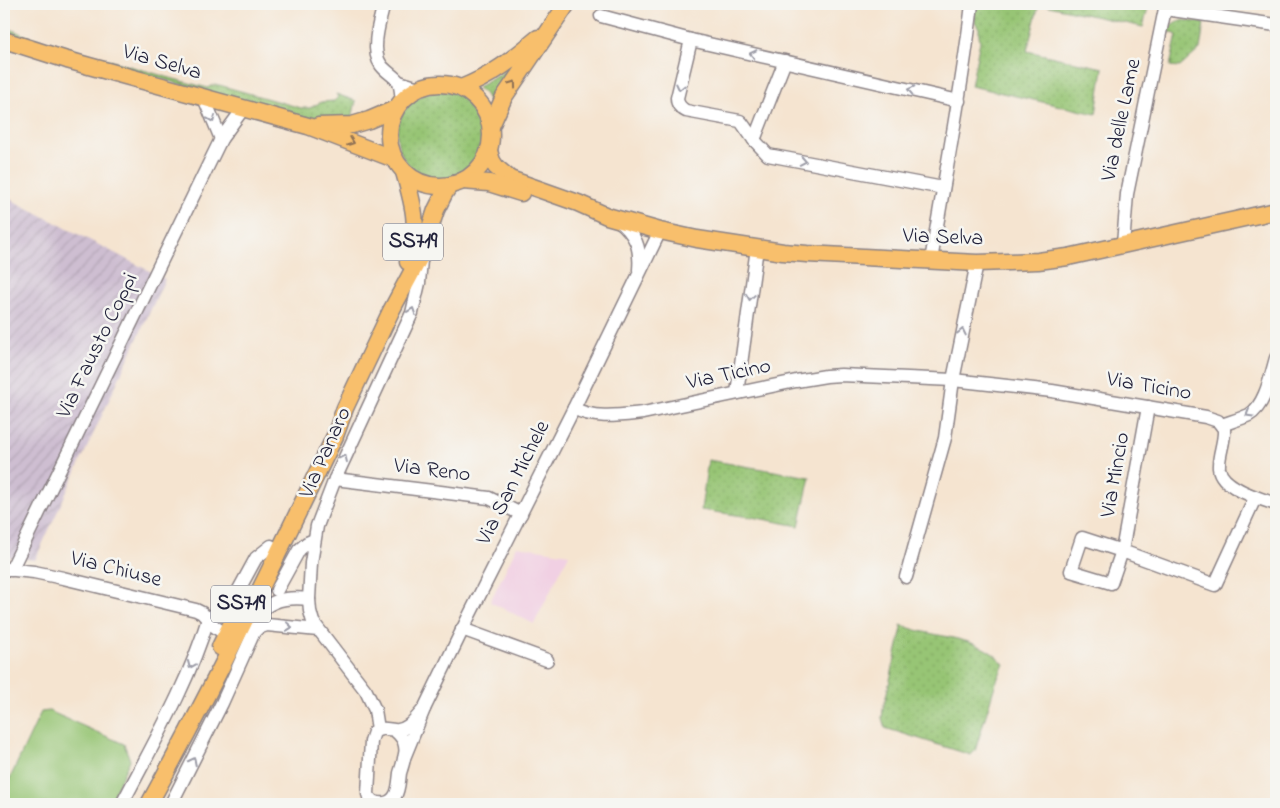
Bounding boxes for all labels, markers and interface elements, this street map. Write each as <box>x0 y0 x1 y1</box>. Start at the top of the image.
street label: Via Selva <box>118 36 205 90</box>
one-way arrow <box>749 49 758 60</box>
street label: Via delle Lame <box>1093 56 1151 185</box>
one-way arrow <box>507 80 516 89</box>
one-way arrow <box>675 83 686 92</box>
one-way arrow <box>907 85 916 96</box>
one-way arrow <box>206 114 217 123</box>
one-way arrow <box>347 136 355 146</box>
one-way arrow <box>798 156 807 166</box>
street label: Via Selva <box>901 221 984 255</box>
road number: SS719 <box>383 223 443 260</box>
street label: Via Fausto Coppi <box>48 268 147 425</box>
one-way arrow <box>745 293 756 301</box>
one-way arrow <box>406 307 416 315</box>
one-way arrow <box>957 328 967 337</box>
street label: Via Ticino <box>683 350 774 400</box>
street label: Via Ticino <box>1103 364 1194 410</box>
street label: Via Panaro <box>291 402 360 505</box>
one-way arrow <box>1245 407 1254 417</box>
street label: Via San Michele <box>468 415 559 552</box>
street label: Via Mincio <box>1093 430 1139 521</box>
street label: Via Reno <box>391 450 472 492</box>
one-way arrow <box>338 454 349 463</box>
street label: Via Chiuse <box>66 543 165 597</box>
road number: SS719 <box>211 586 271 622</box>
one-way arrow <box>285 621 293 632</box>
one-way arrow <box>187 660 198 669</box>
one-way arrow <box>187 757 197 766</box>

